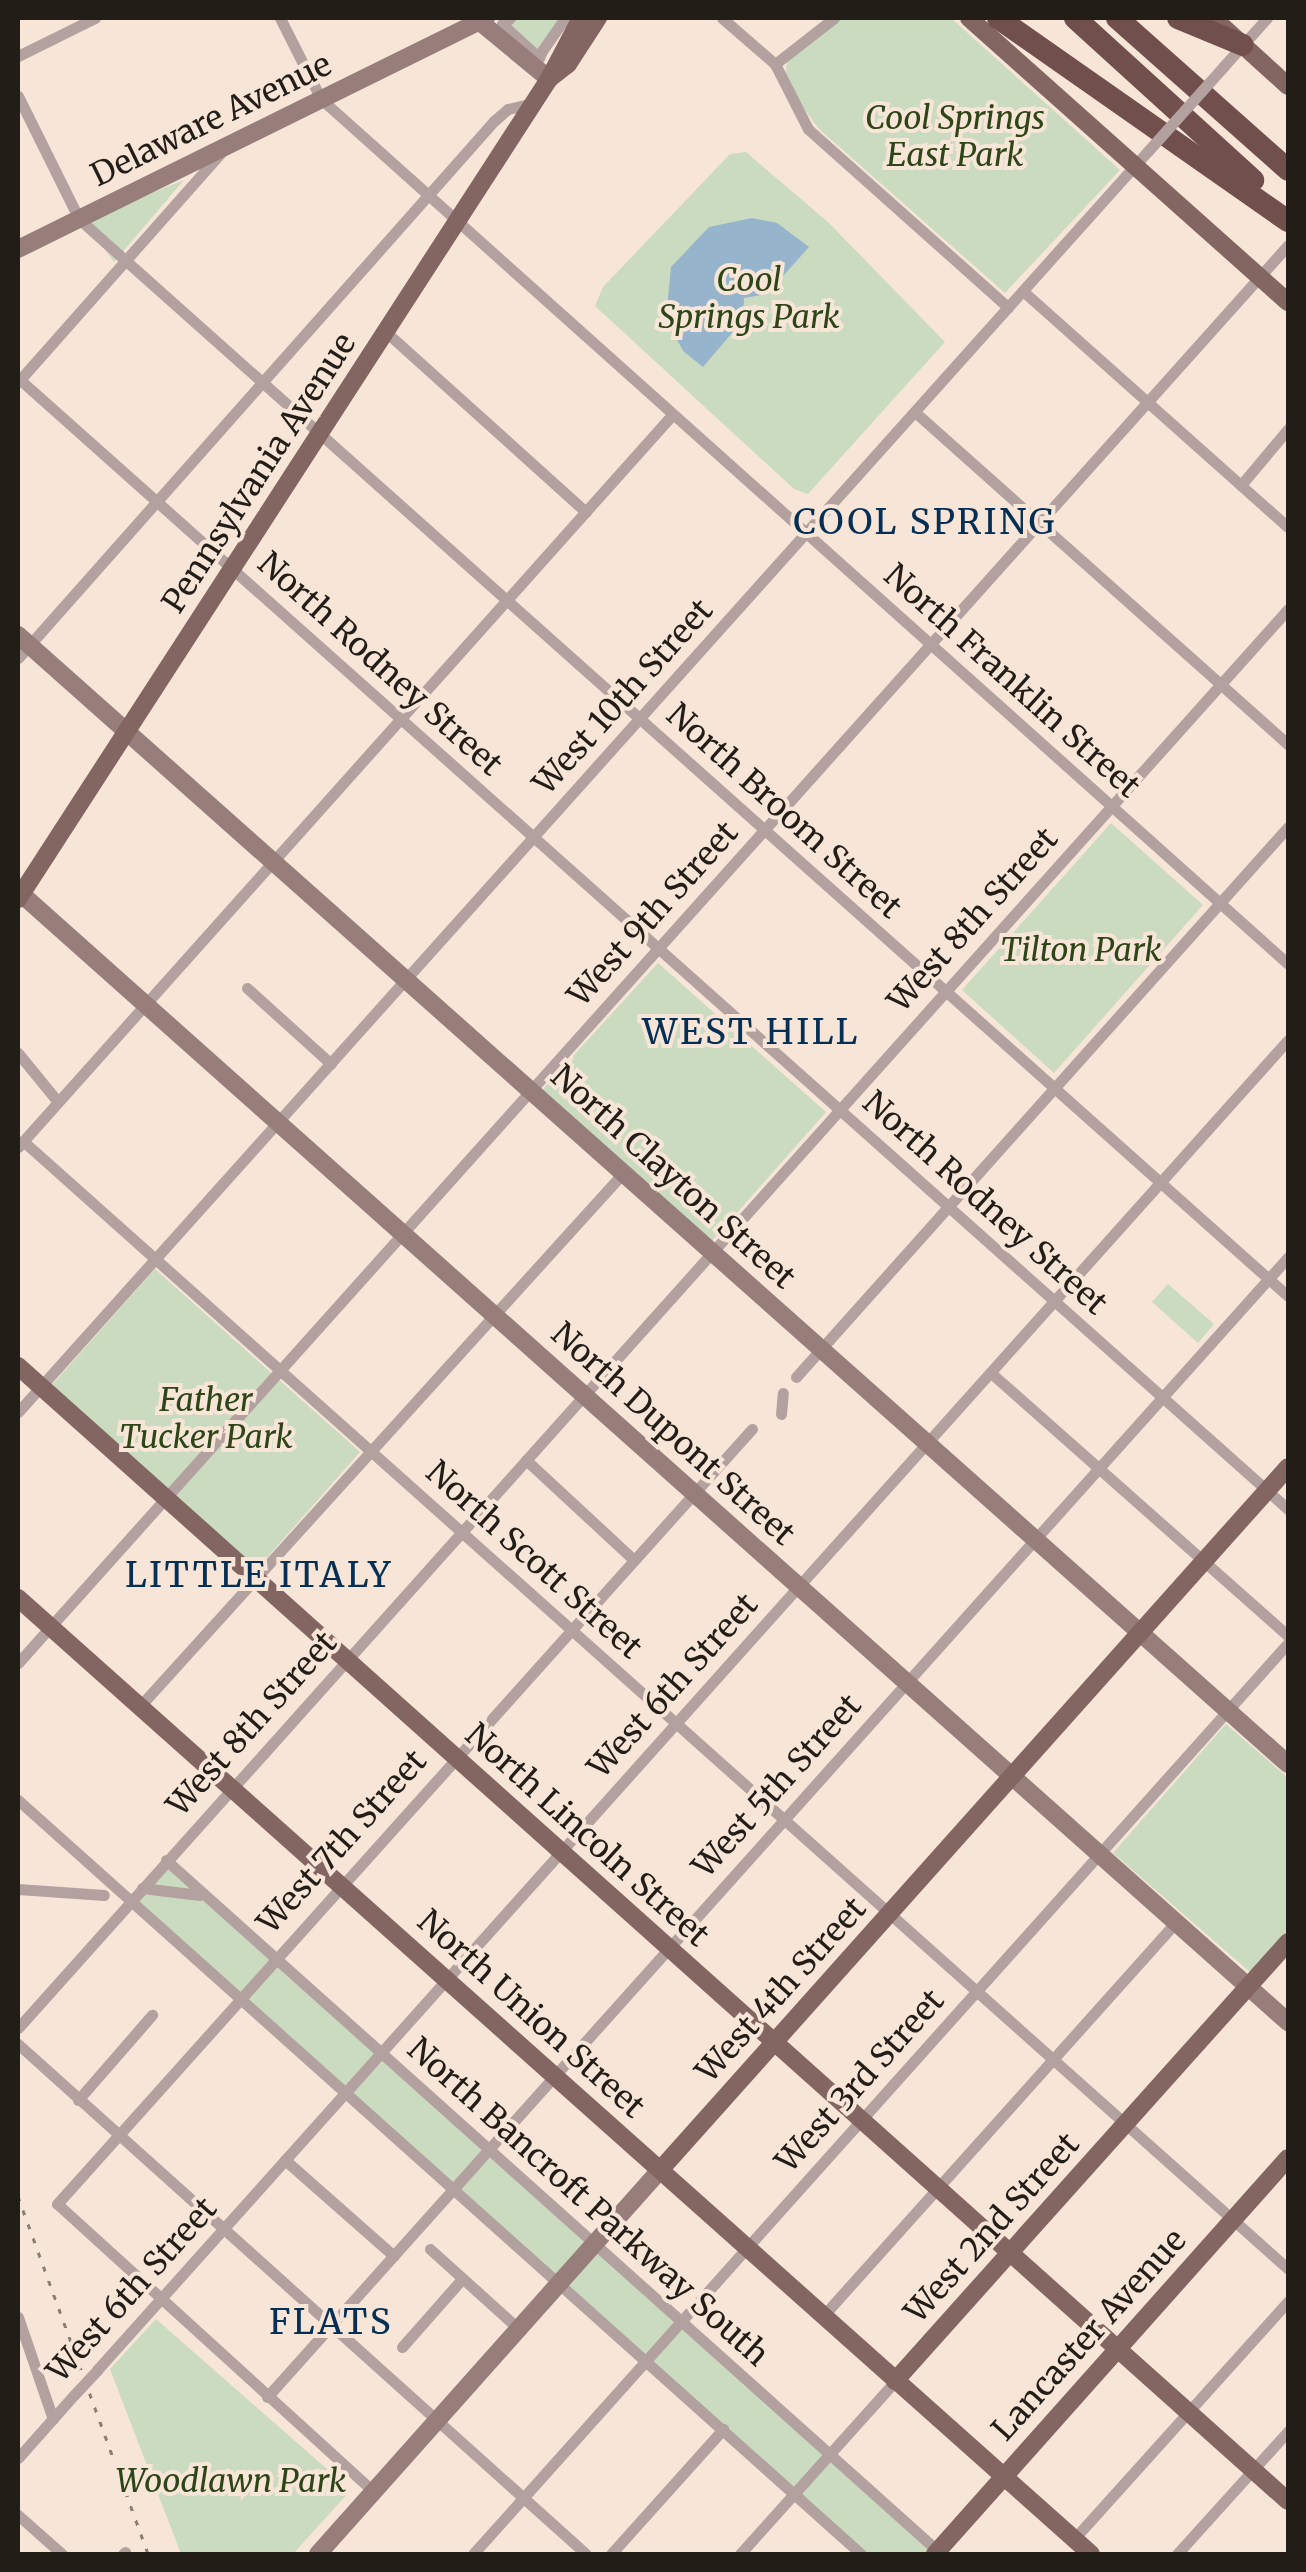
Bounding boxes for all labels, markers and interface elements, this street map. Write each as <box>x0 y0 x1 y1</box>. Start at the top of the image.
street label: Delaware Avenue <box>85 45 337 195</box>
park label: Cool Springs East Park <box>865 100 1045 175</box>
park label: Cool Springs Park <box>658 262 840 337</box>
street label: Pennsylvania Avenue <box>154 326 364 620</box>
district label: COOL SPRING <box>793 501 1057 543</box>
street label: North Rodney Street <box>250 544 510 784</box>
street label: North Franklin Street <box>876 556 1148 806</box>
street label: West 10th Street <box>525 591 721 803</box>
street label: North Broom Street <box>659 696 909 926</box>
street label: West 9th Street <box>560 814 746 1014</box>
street label: West 8th Street <box>880 820 1066 1020</box>
park label: Tilton Park <box>1000 931 1162 969</box>
district label: WEST HILL <box>642 1011 860 1053</box>
street label: North Clayton Street <box>543 1057 803 1297</box>
street label: North Rodney Street <box>855 1083 1115 1323</box>
street label: North Dupont Street <box>543 1315 803 1553</box>
park label: Father Tucker Park <box>119 1382 293 1457</box>
street label: North Scott Street <box>418 1453 650 1667</box>
district label: LITTLE ITALY <box>125 1554 393 1596</box>
street label: West 6th Street <box>580 1586 766 1786</box>
street label: West 8th Street <box>159 1624 345 1824</box>
street label: West 5th Street <box>685 1686 869 1886</box>
street label: North Lincoln Street <box>457 1716 717 1954</box>
street label: West 7th Street <box>250 1742 434 1942</box>
street label: West 4th Street <box>688 1890 874 2090</box>
street label: North Union Street <box>410 1902 652 2126</box>
street label: West 3rd Street <box>768 1982 952 2180</box>
street label: North Bancroft Parkway South <box>400 2030 776 2374</box>
street label: West 2nd Street <box>897 2125 1087 2331</box>
street label: West 6th Street <box>39 2190 225 2390</box>
street label: Lancaster Avenue <box>984 2221 1194 2449</box>
district label: FLATS <box>269 2301 393 2343</box>
park label: Woodlawn Park <box>116 2462 346 2500</box>

